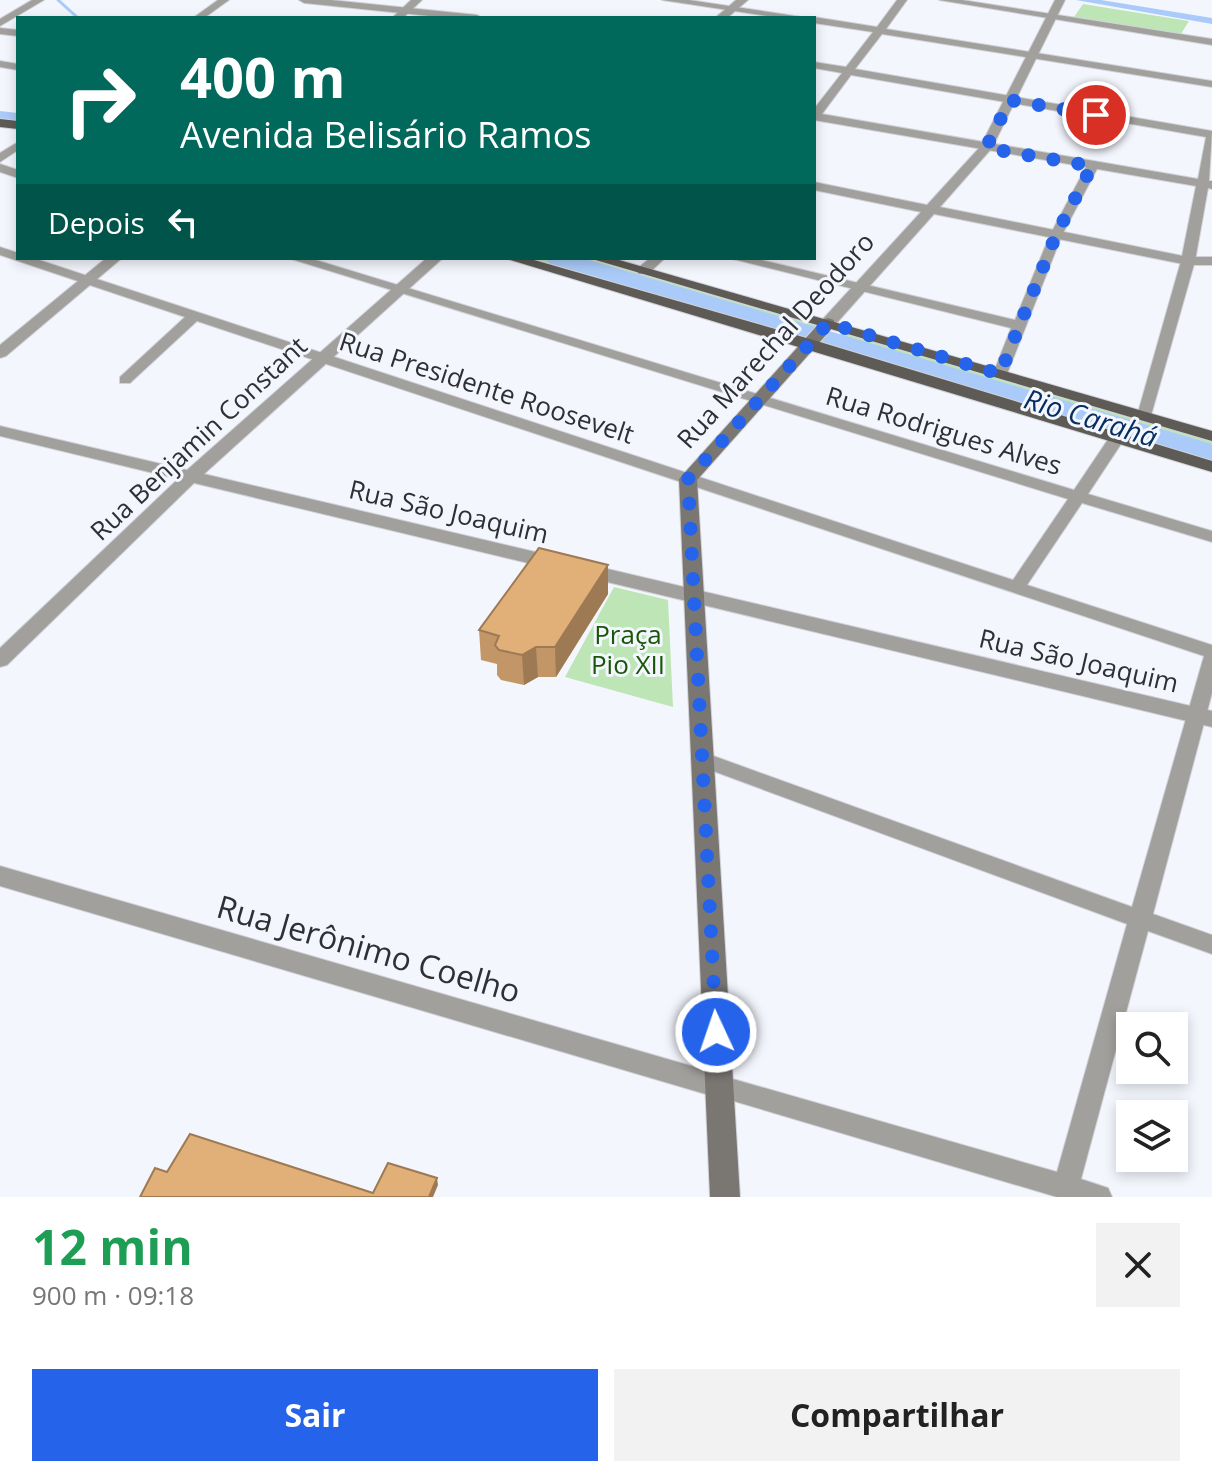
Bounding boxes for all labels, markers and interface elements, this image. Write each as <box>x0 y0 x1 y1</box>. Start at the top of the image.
text: 400 m <box>180 38 346 114</box>
icon: right <box>48 48 152 152</box>
pin <box>1062 81 1130 149</box>
icon: arrive <box>1074 93 1118 137</box>
text: Avenida Belisário Ramos <box>180 110 592 159</box>
icon: left <box>161 200 205 244</box>
text: Depois <box>48 202 145 243</box>
street label: Rua Marechal Deodoro <box>668 224 882 456</box>
street label: Rua Presidente Roosevelt <box>335 322 639 452</box>
street label: Rua Benjamin Constant <box>82 328 314 548</box>
street label: Rua Rodrigues Alves <box>822 377 1066 483</box>
water label: Rio Carahá <box>1020 379 1162 455</box>
street label: Rua São Joaquim <box>346 471 552 551</box>
park label: Praça Pio XII <box>591 616 665 682</box>
street label: Rua São Joaquim <box>976 620 1182 700</box>
street label: Rua Jerônimo Coelho <box>212 884 526 1012</box>
position arrow <box>674 990 758 1074</box>
map controls <box>1116 1012 1188 1172</box>
button: search <box>1116 1012 1188 1084</box>
button: layers <box>1116 1100 1188 1172</box>
text: 12 min <box>32 1214 193 1279</box>
button: close <box>1096 1223 1180 1307</box>
text: 900 m · 09:18 <box>32 1277 194 1313</box>
button: Sair <box>32 1369 598 1461</box>
button: Compartilhar <box>614 1369 1180 1461</box>

